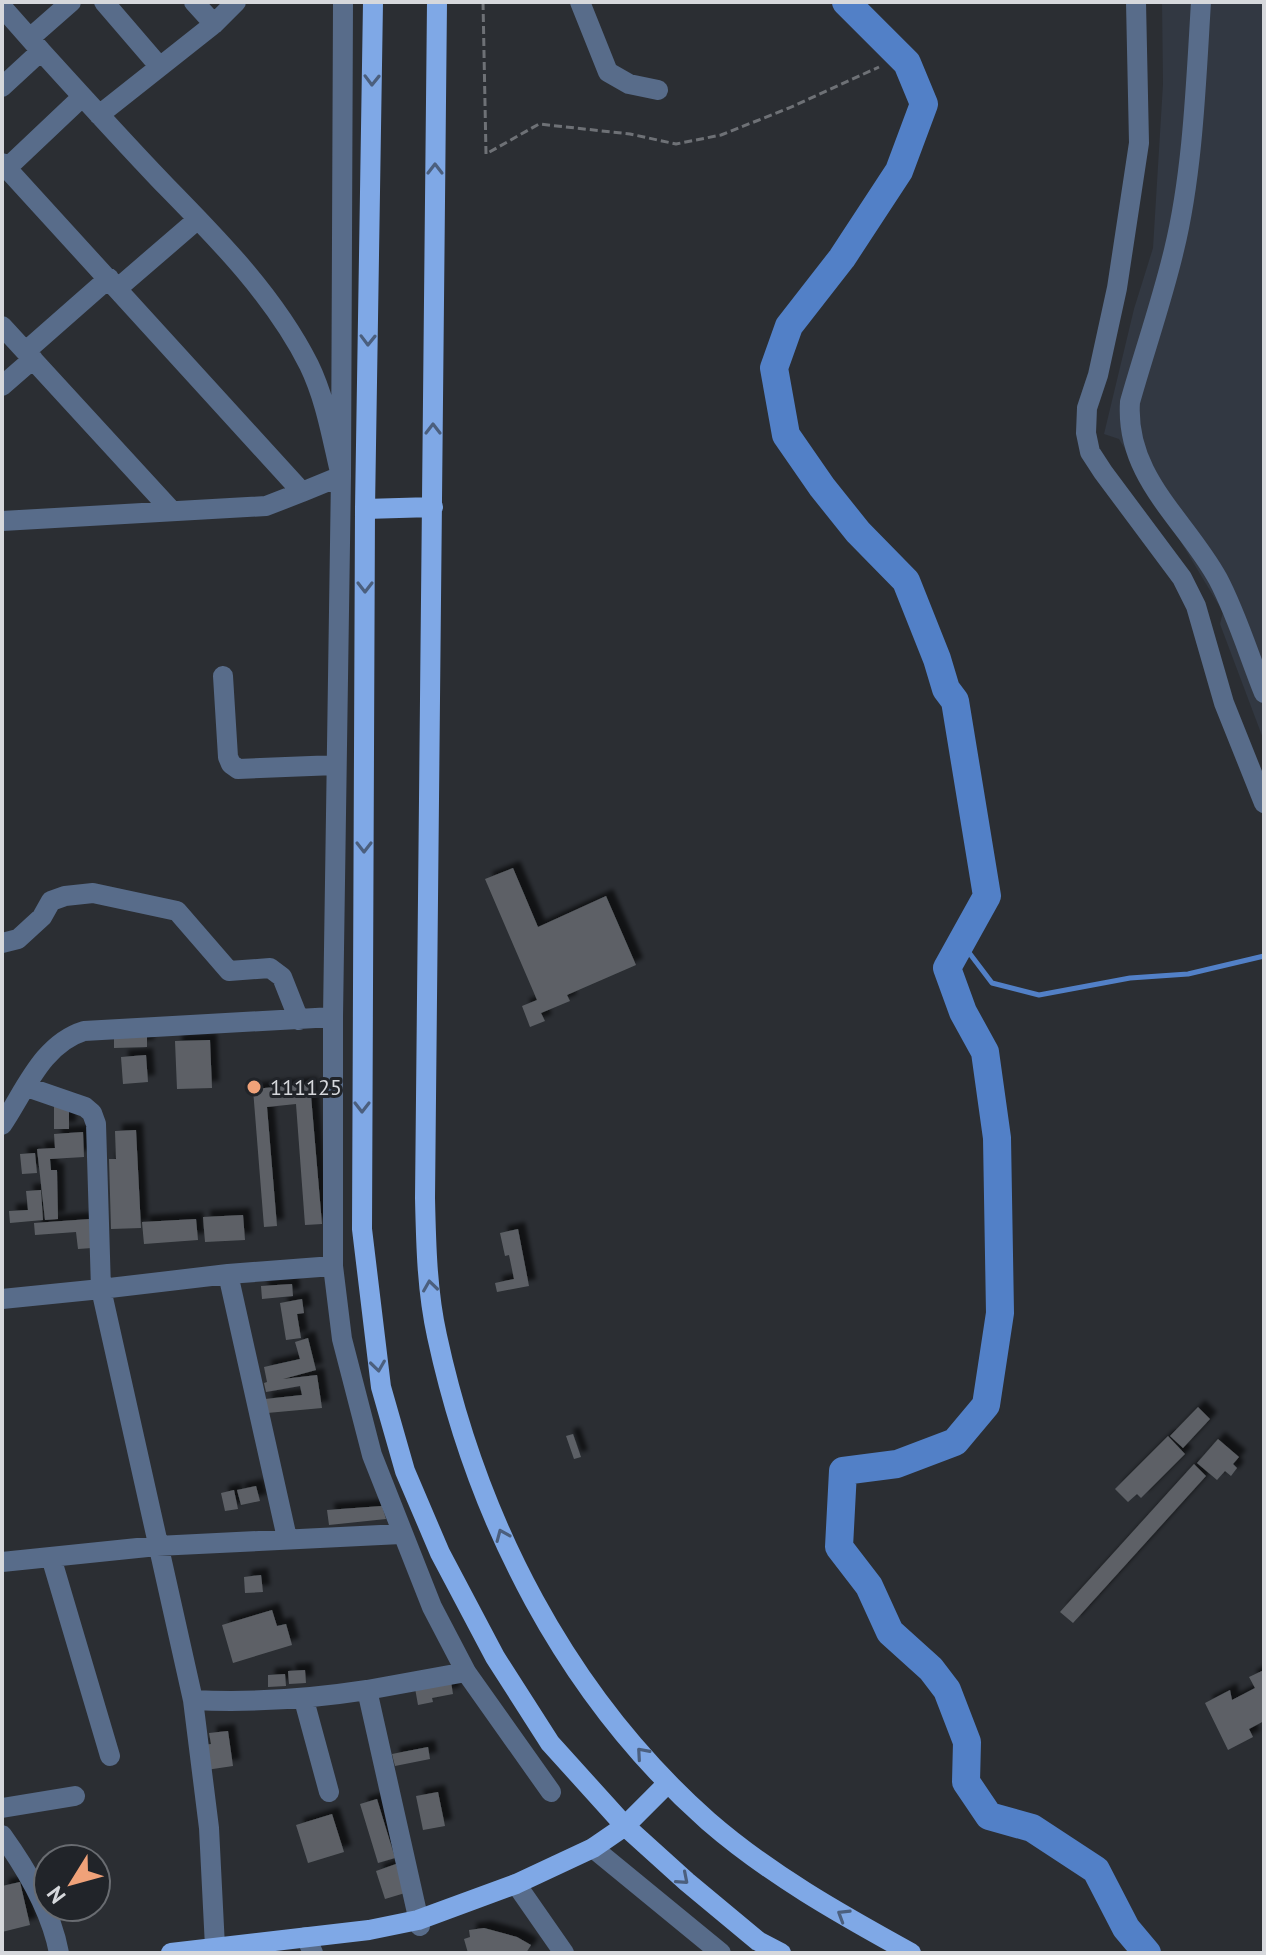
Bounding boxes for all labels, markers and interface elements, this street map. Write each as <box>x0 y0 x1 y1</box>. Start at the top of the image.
one-way arrow <box>363 74 381 87</box>
one-way arrow <box>426 162 444 175</box>
one-way arrow <box>359 334 377 347</box>
one-way arrow <box>424 422 442 435</box>
one-way arrow <box>356 581 374 594</box>
one-way arrow <box>355 841 372 854</box>
place label: 111125 <box>270 1073 342 1101</box>
marker: 111125 <box>245 1078 263 1096</box>
one-way arrow <box>353 1101 371 1114</box>
one-way arrow <box>422 1279 439 1293</box>
one-way arrow <box>369 1359 386 1373</box>
one-way arrow <box>496 1529 512 1543</box>
one-way arrow <box>637 1747 652 1762</box>
north arrow <box>32 1843 112 1923</box>
one-way arrow <box>673 1869 688 1883</box>
text: N <box>40 1881 72 1909</box>
one-way arrow <box>837 1909 852 1924</box>

